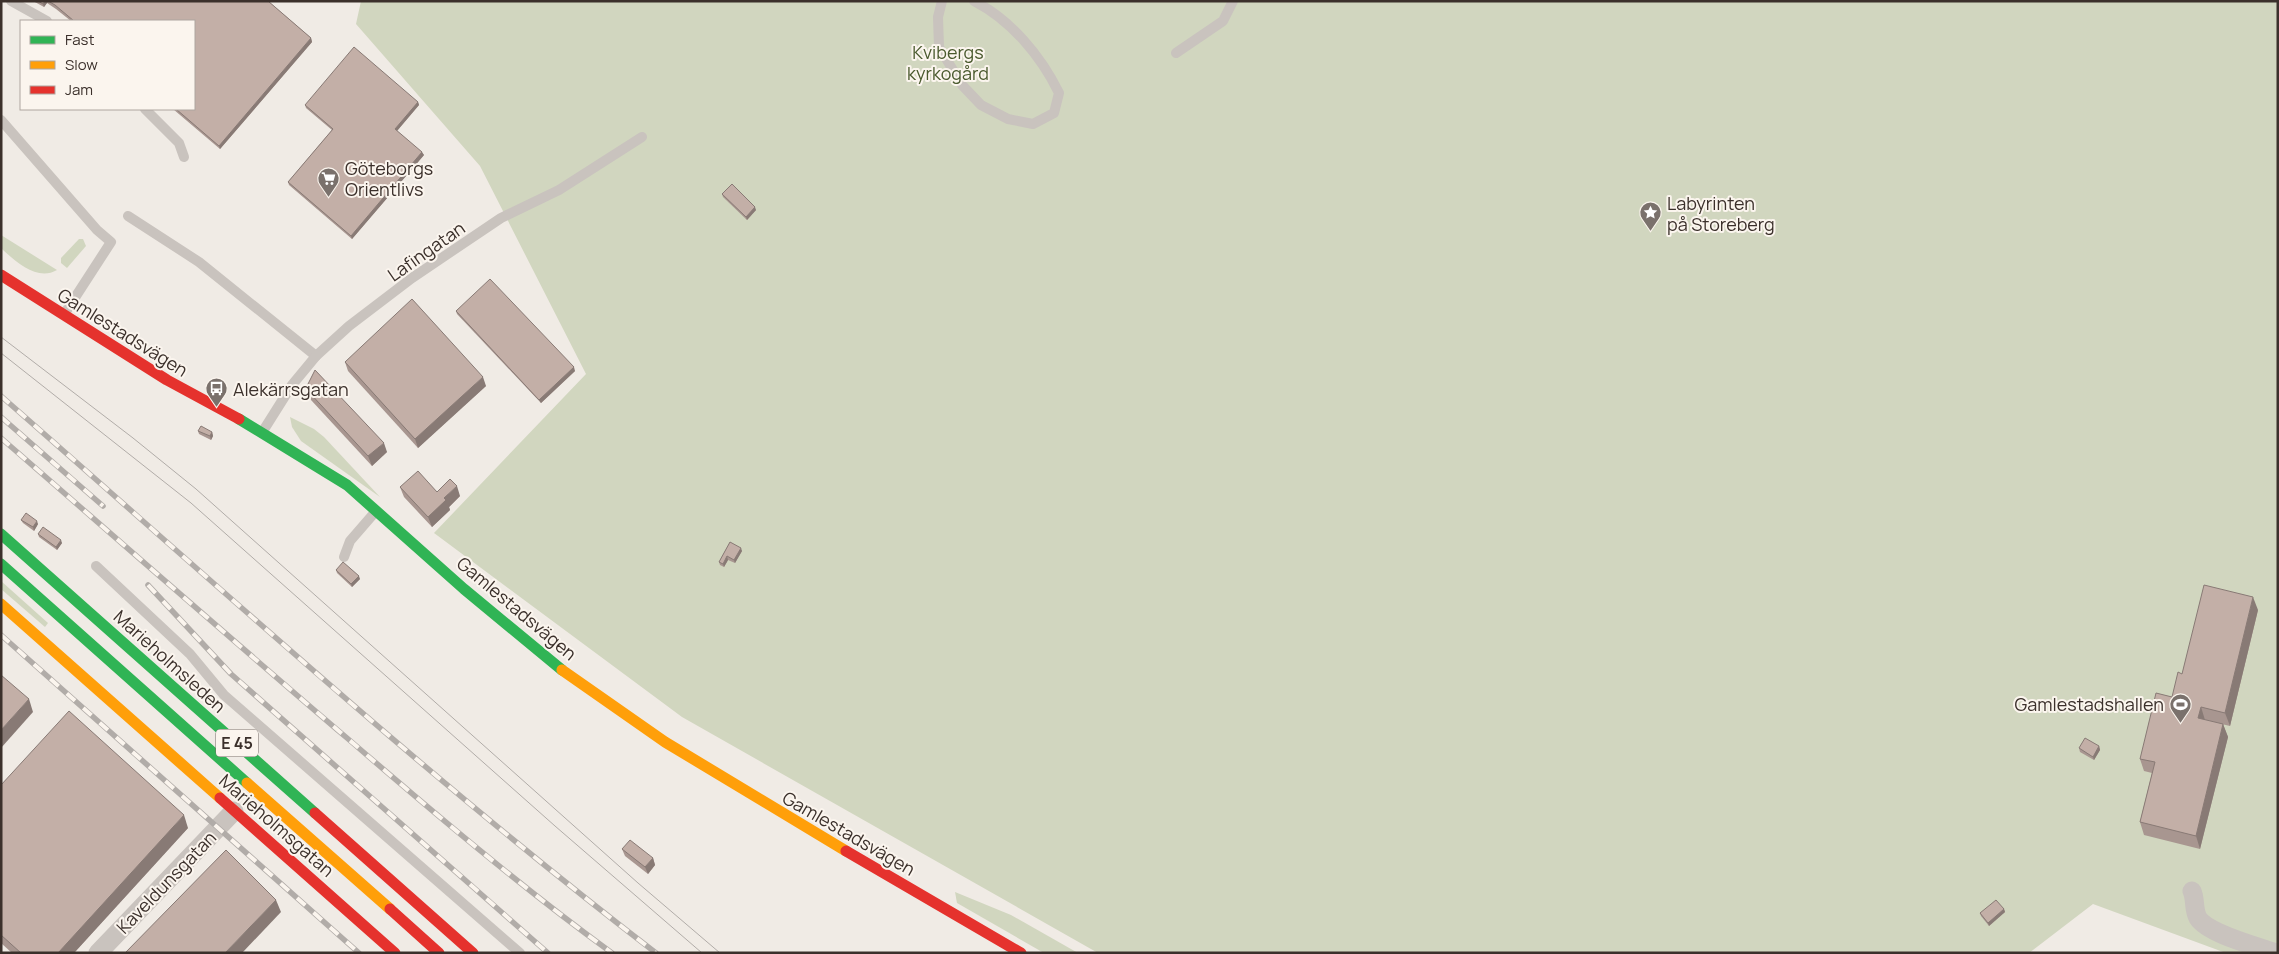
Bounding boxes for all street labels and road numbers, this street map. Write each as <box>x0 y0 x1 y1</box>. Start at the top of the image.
street label: Lafingatan <box>383 216 469 286</box>
street label: Gamlestadsvägen <box>53 282 193 382</box>
street label: Gamlestadsvägen <box>452 551 582 665</box>
street label: Marieholmsleden <box>109 604 231 718</box>
road number: E 45 <box>216 730 258 756</box>
street label: Marieholmsgatan <box>214 768 340 882</box>
street label: Gamlestadsvägen <box>778 785 920 881</box>
street label: Kaveldunsgatan <box>111 826 221 938</box>

